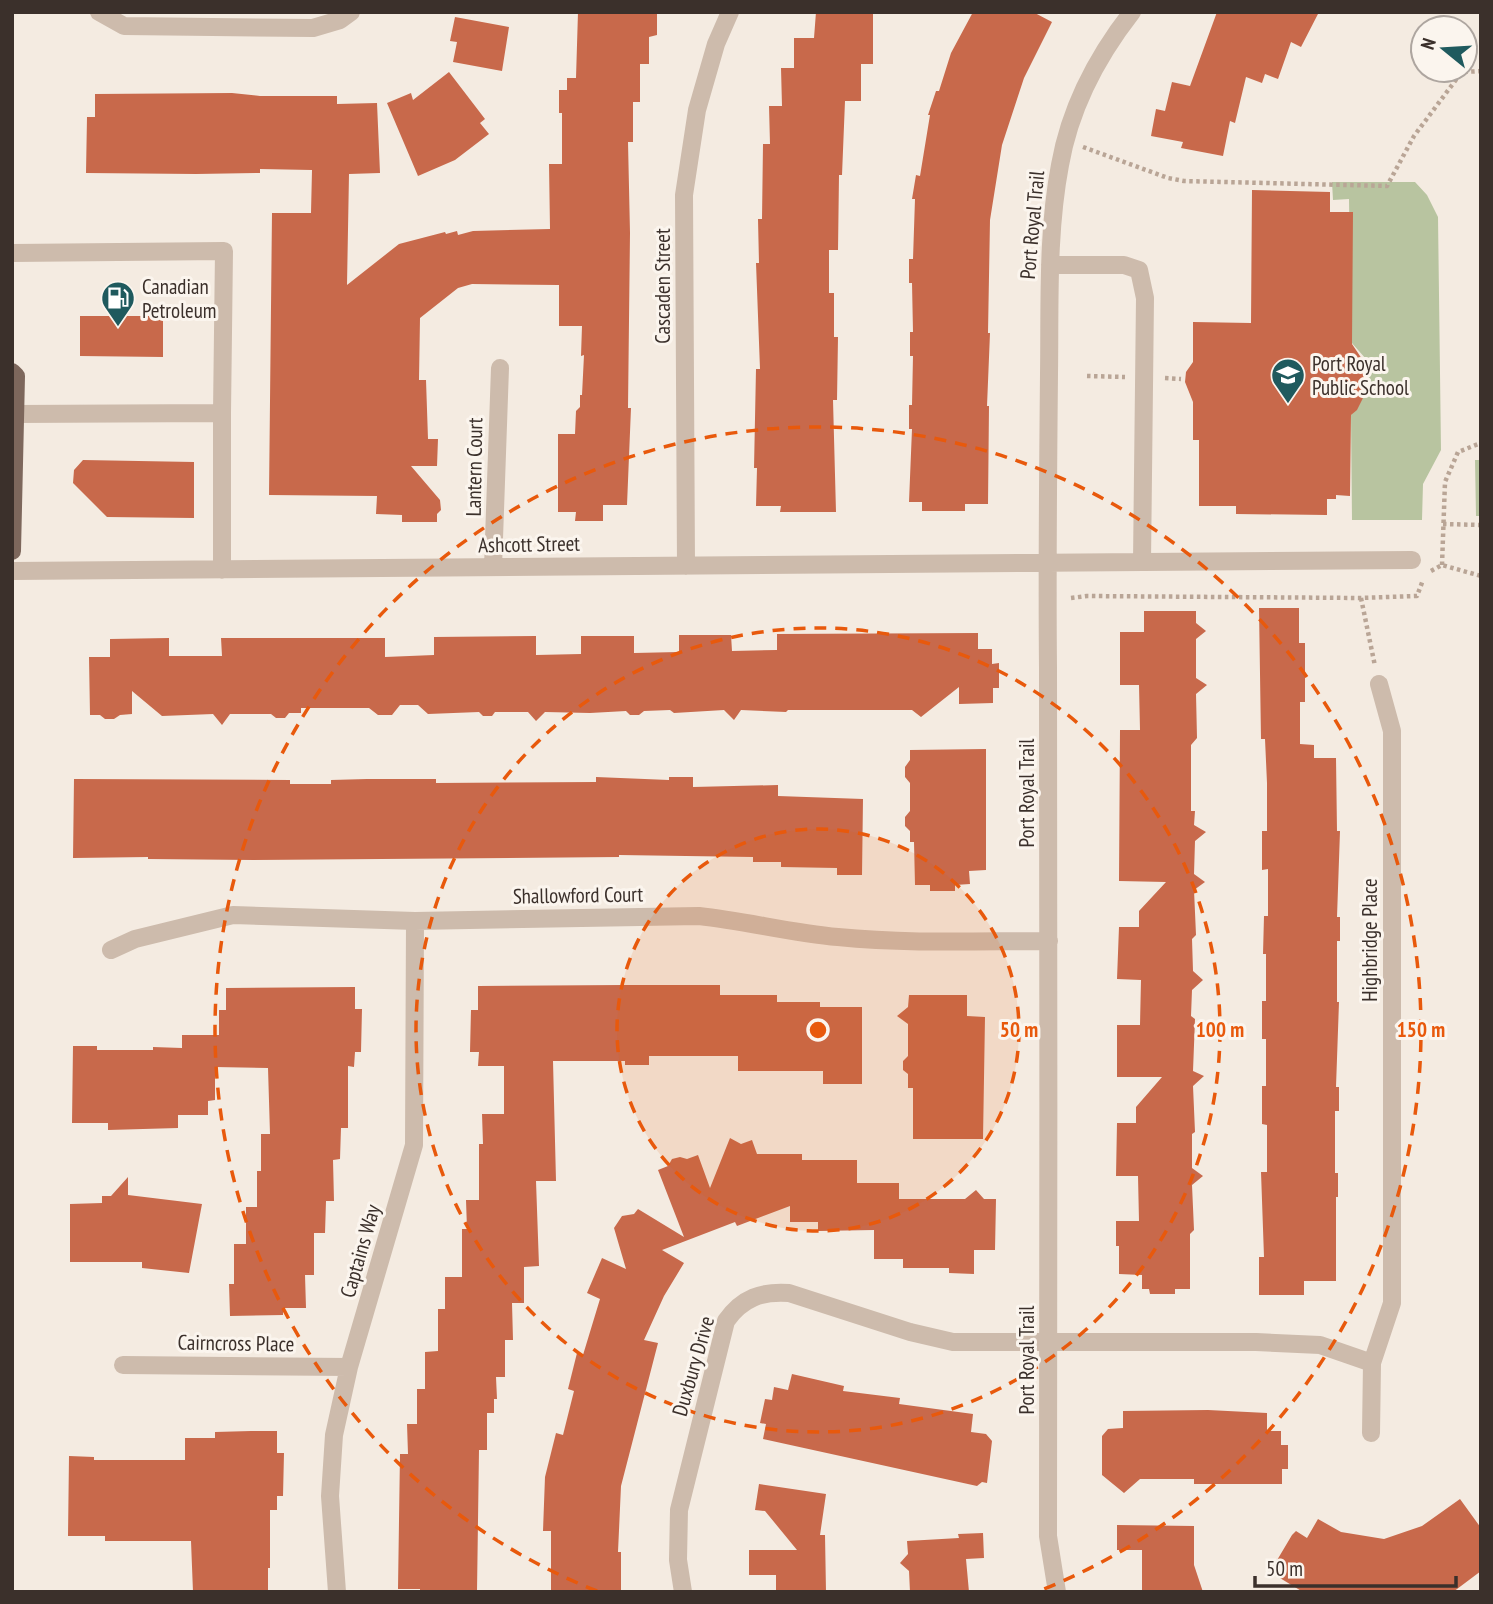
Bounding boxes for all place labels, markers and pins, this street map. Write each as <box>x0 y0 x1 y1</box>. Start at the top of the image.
place label: Canadian Petroleum <box>142 273 217 324</box>
fuel station icon: Canadian Petroleum <box>99 279 137 328</box>
place label: Port Royal Public School <box>1312 350 1409 401</box>
school or university icon: Port Royal Public School <box>1269 356 1307 405</box>
centre of rings <box>806 1018 830 1042</box>

